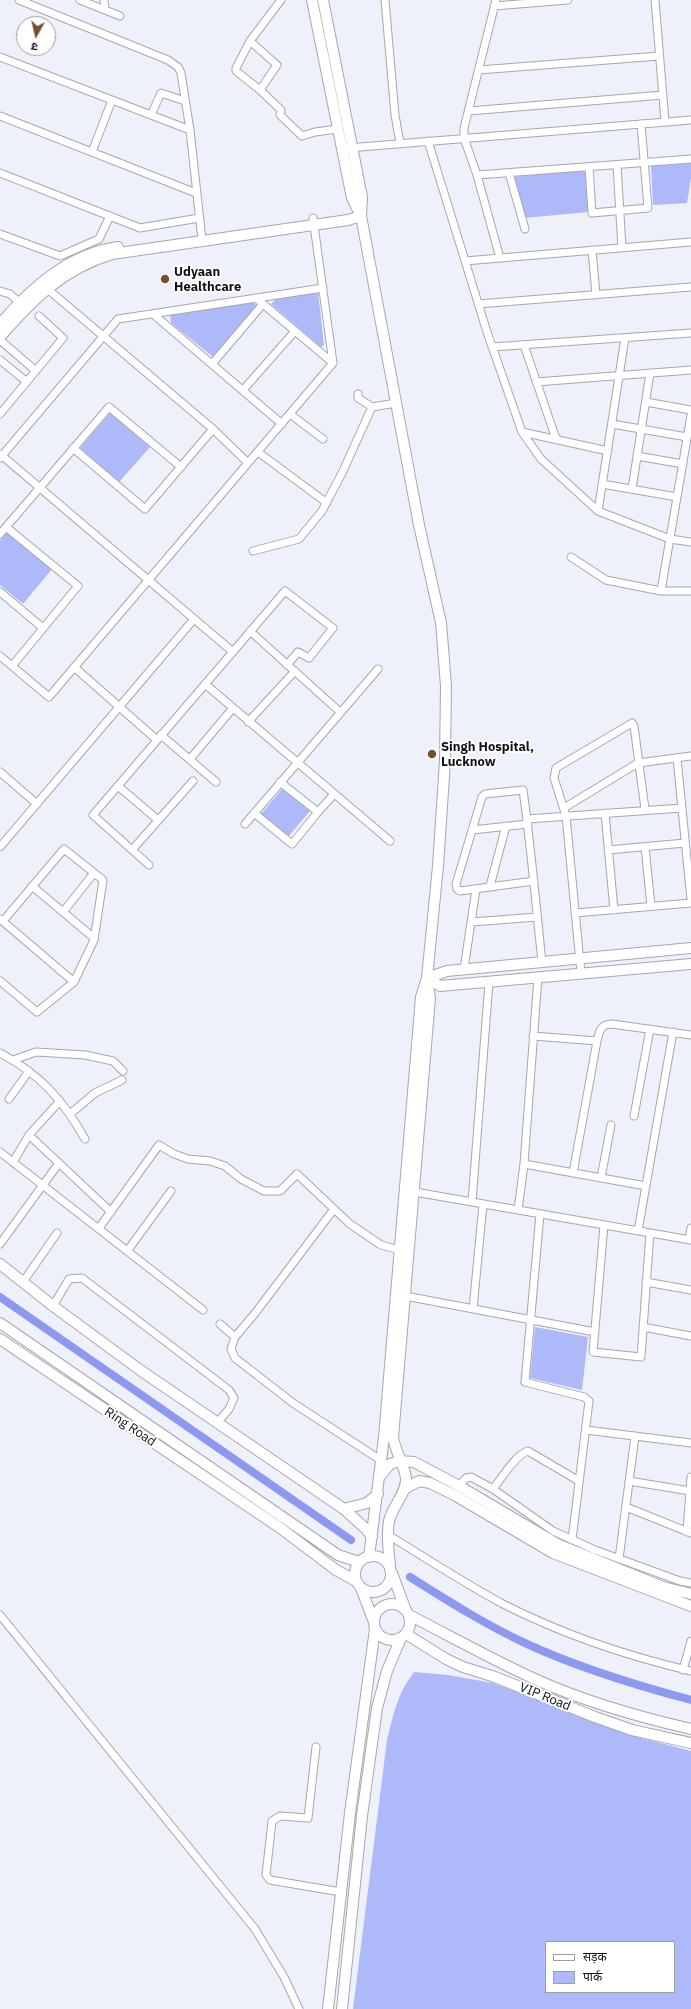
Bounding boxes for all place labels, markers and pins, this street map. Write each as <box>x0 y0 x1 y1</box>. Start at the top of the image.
place label: Udyaan Healthcare <box>174 264 241 295</box>
marker: Udyaan Healthcare <box>159 273 171 285</box>
place label: Singh Hospital, Lucknow <box>441 739 534 770</box>
marker: Singh Hospital, Lucknow <box>426 748 438 760</box>

